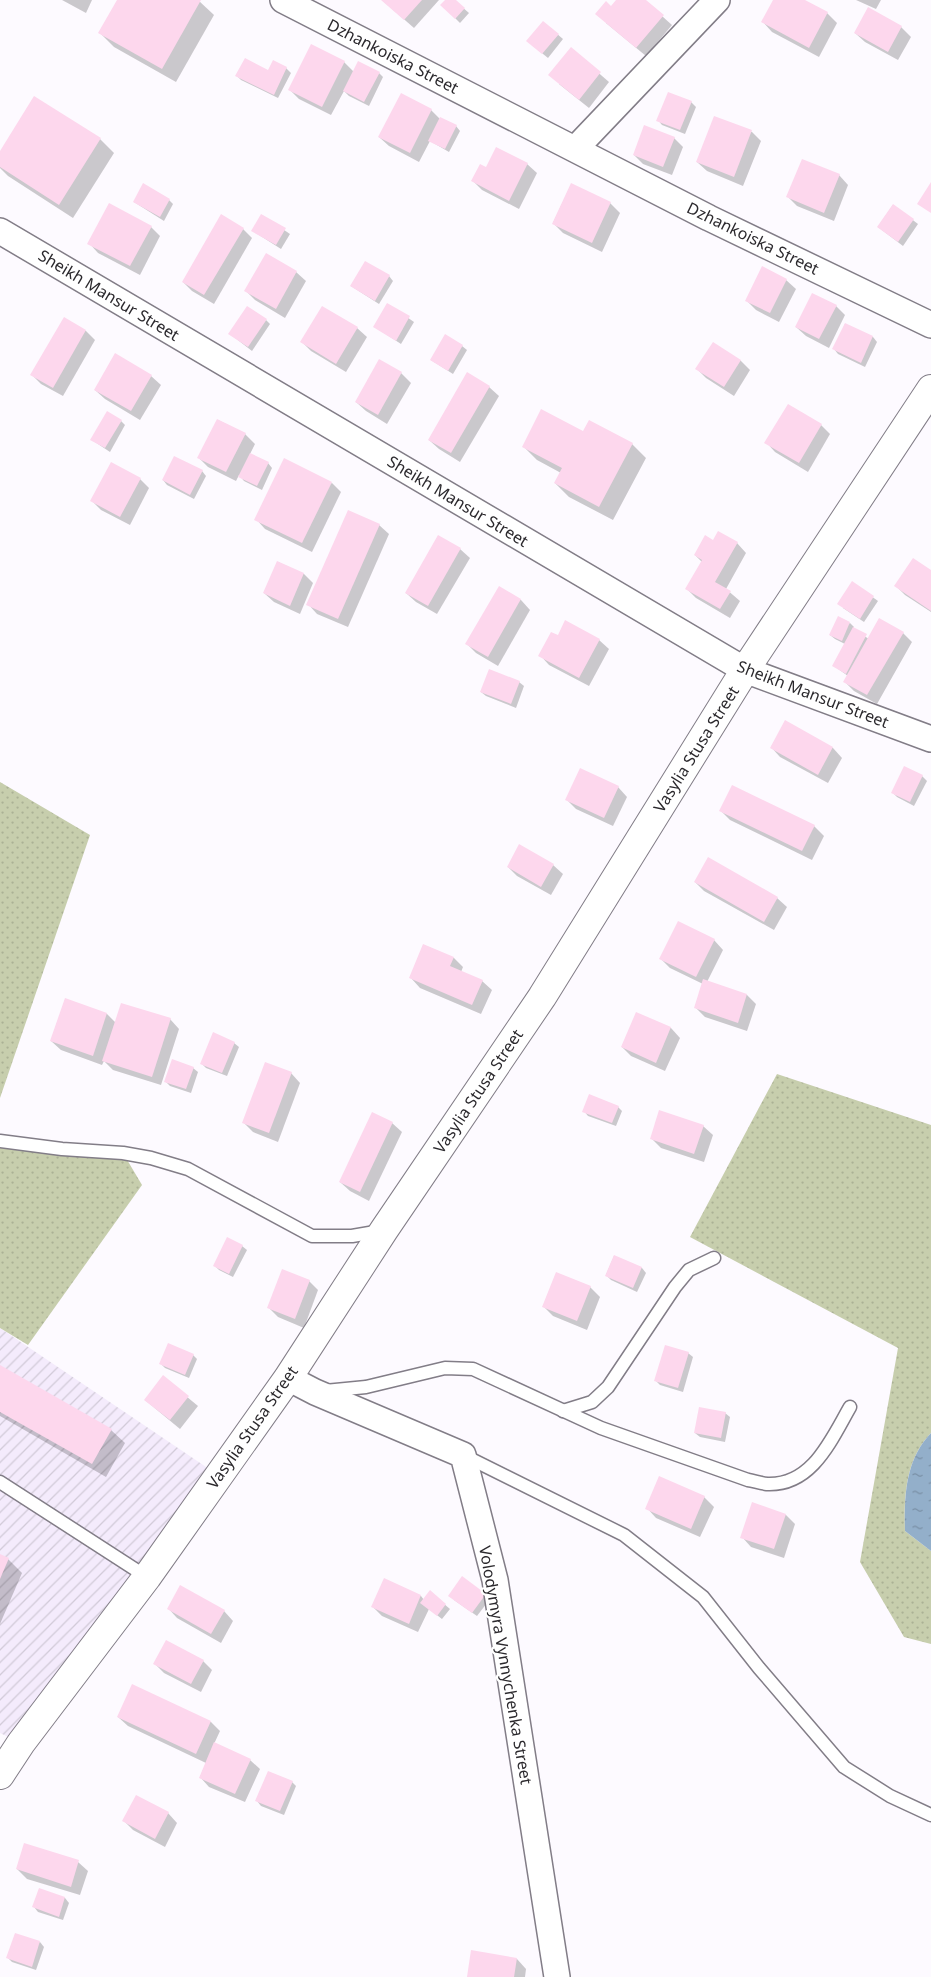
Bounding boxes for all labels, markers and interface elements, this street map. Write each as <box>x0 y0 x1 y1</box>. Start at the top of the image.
street label: Dzhankoiska Street <box>324 13 462 99</box>
street label: Dzhankoiska Street <box>683 196 823 280</box>
street label: Sheikh Mansur Street <box>34 244 184 346</box>
street label: Sheikh Mansur Street <box>383 450 533 552</box>
street label: Sheikh Mansur Street <box>734 655 892 733</box>
street label: Vasylia Stusa Street <box>648 681 744 816</box>
street label: Vasylia Stusa Street <box>428 1024 528 1157</box>
street label: Vasylia Stusa Street <box>201 1361 303 1493</box>
street label: Volodymyra Vynnychenka Street <box>474 1544 538 1786</box>

